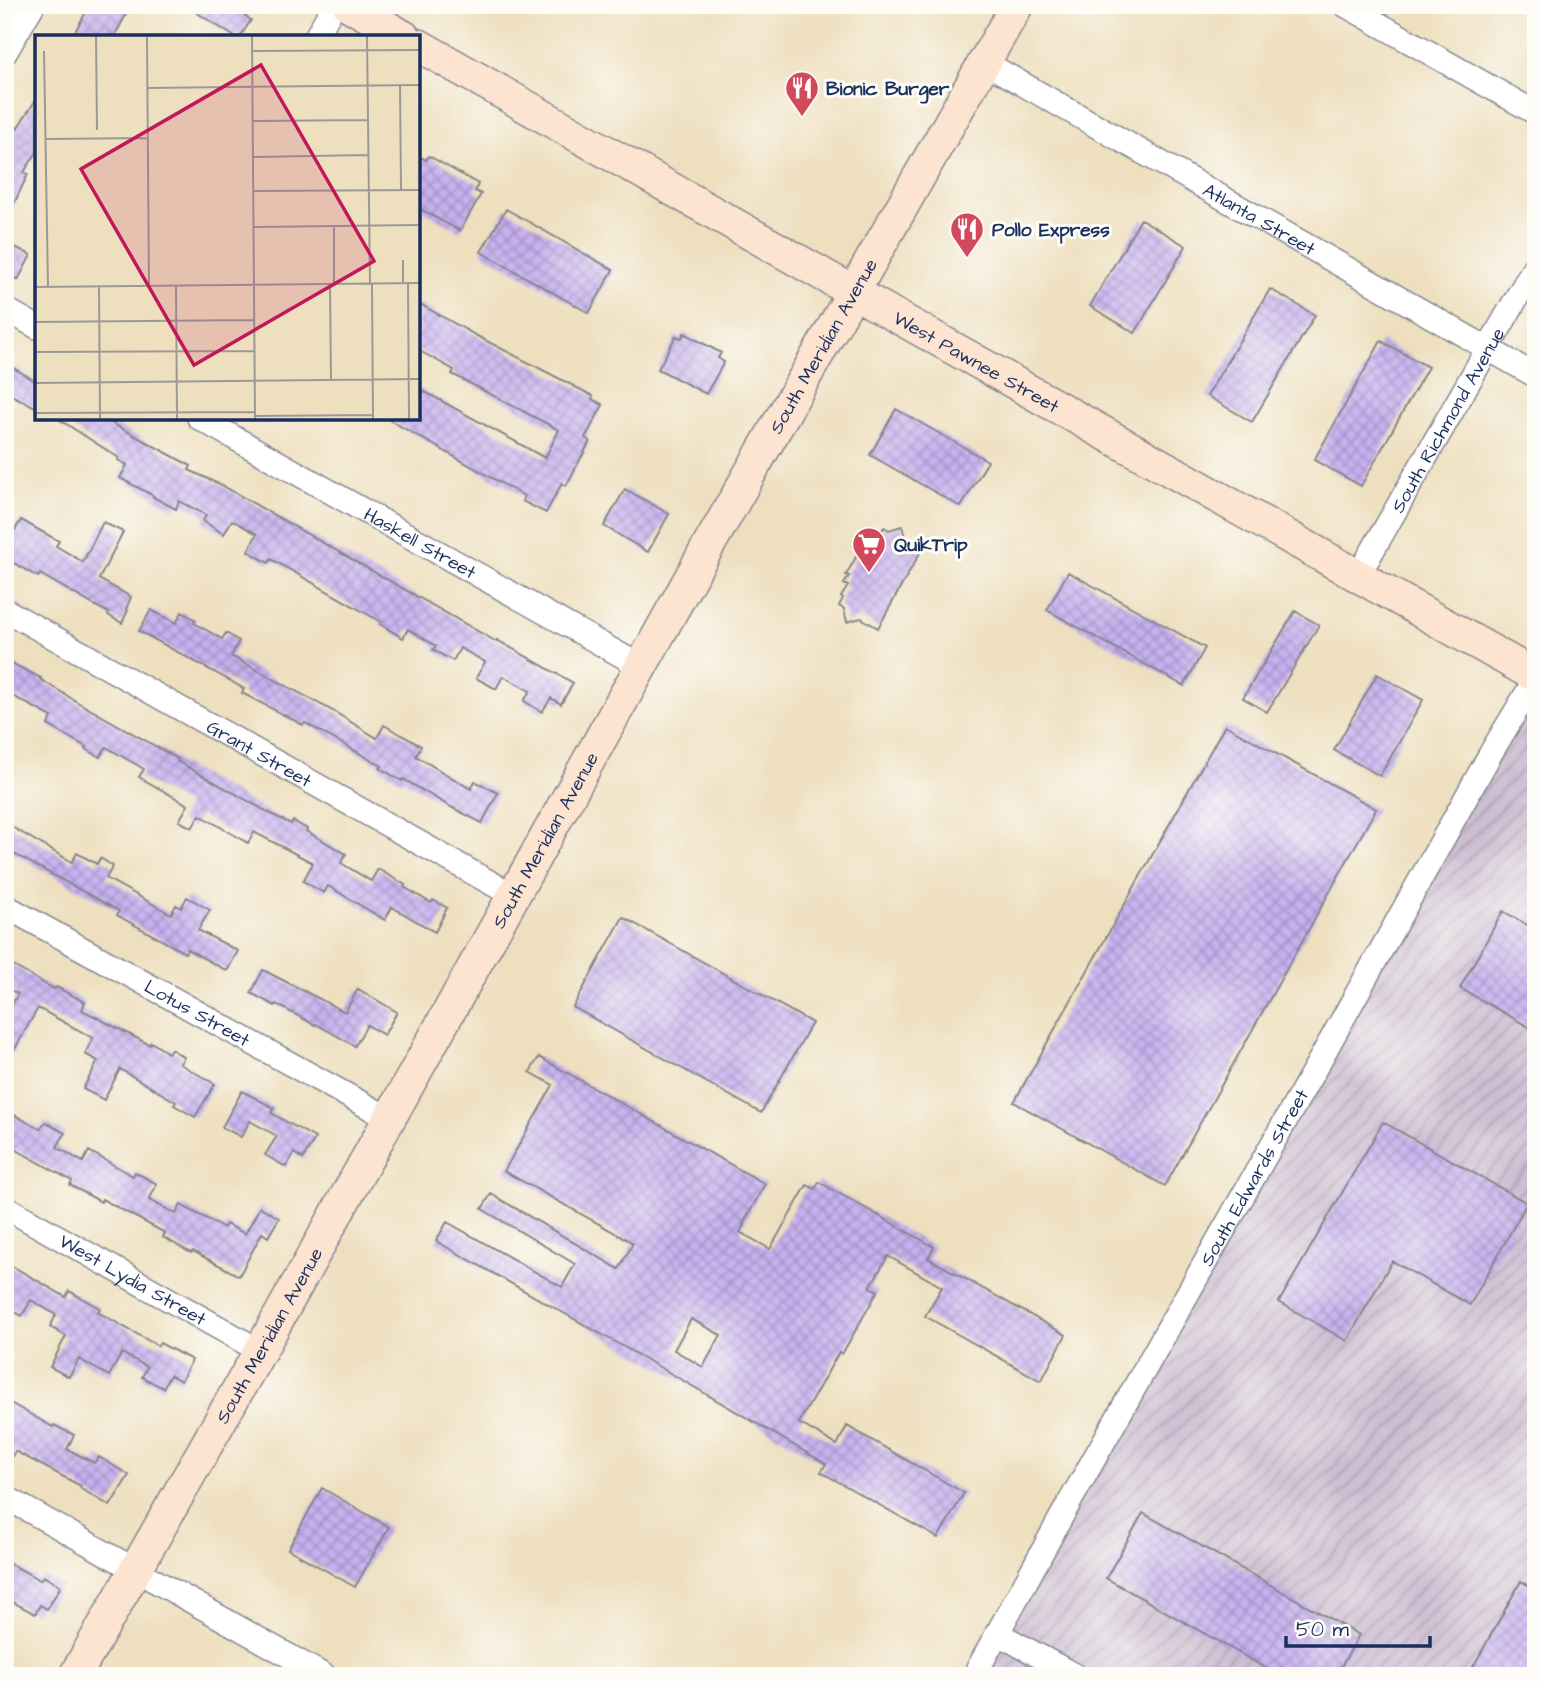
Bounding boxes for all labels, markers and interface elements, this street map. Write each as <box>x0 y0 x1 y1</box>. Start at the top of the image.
inset map <box>35 35 420 420</box>
restaurant icon: Bionic Burger <box>783 69 821 118</box>
place label: Bionic Burger <box>826 76 950 104</box>
street label: Atlanta Street <box>1198 177 1320 263</box>
restaurant icon: Pollo Express <box>948 210 986 259</box>
place label: Pollo Express <box>992 217 1110 244</box>
street label: South Meridian Avenue <box>763 254 885 439</box>
street label: West Pawnee Street <box>888 305 1064 420</box>
street label: South Richmond Avenue <box>1385 323 1512 518</box>
street label: Haskell Street <box>359 501 481 586</box>
supermarket icon: QuikTrip <box>850 525 888 574</box>
place label: QuikTrip <box>894 532 968 559</box>
street label: Grant Street <box>201 714 317 795</box>
street label: South Meridian Avenue <box>486 748 606 934</box>
street label: Lotus Street <box>139 974 255 1054</box>
street label: South Edwards Street <box>1194 1084 1316 1271</box>
street label: West Lydia Street <box>54 1228 211 1333</box>
street label: South Meridian Avenue <box>210 1243 330 1429</box>
scale bar <box>1286 1604 1429 1648</box>
text: 50 m <box>1296 1615 1350 1644</box>

